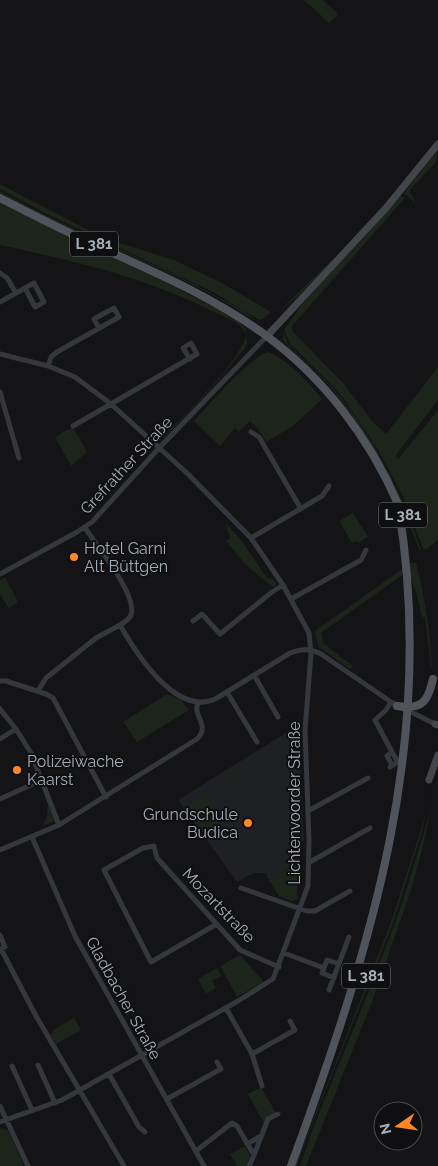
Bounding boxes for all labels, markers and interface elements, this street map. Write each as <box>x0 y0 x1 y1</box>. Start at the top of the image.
road number: L 381 <box>70 232 118 256</box>
street label: Grefrather Straße <box>76 413 176 518</box>
road number: L 381 <box>379 502 427 528</box>
place label: Hotel Garni Alt Büttgen <box>84 539 168 576</box>
marker: Hotel Garni Alt Büttgen <box>68 551 80 563</box>
street label: Lichtenvoorder Straße <box>285 721 304 885</box>
place label: Polizeiwache Kaarst <box>27 752 124 789</box>
marker: Polizeiwache Kaarst <box>11 764 23 776</box>
place label: Grundschule Budica <box>143 805 238 842</box>
marker: Grundschule Budica <box>242 817 254 829</box>
street label: Mozartstraße <box>178 864 259 947</box>
street label: Gladbacher Straße <box>82 934 165 1063</box>
road number: L 381 <box>342 964 390 988</box>
north arrow <box>373 1101 423 1151</box>
text: N <box>376 1122 394 1136</box>

